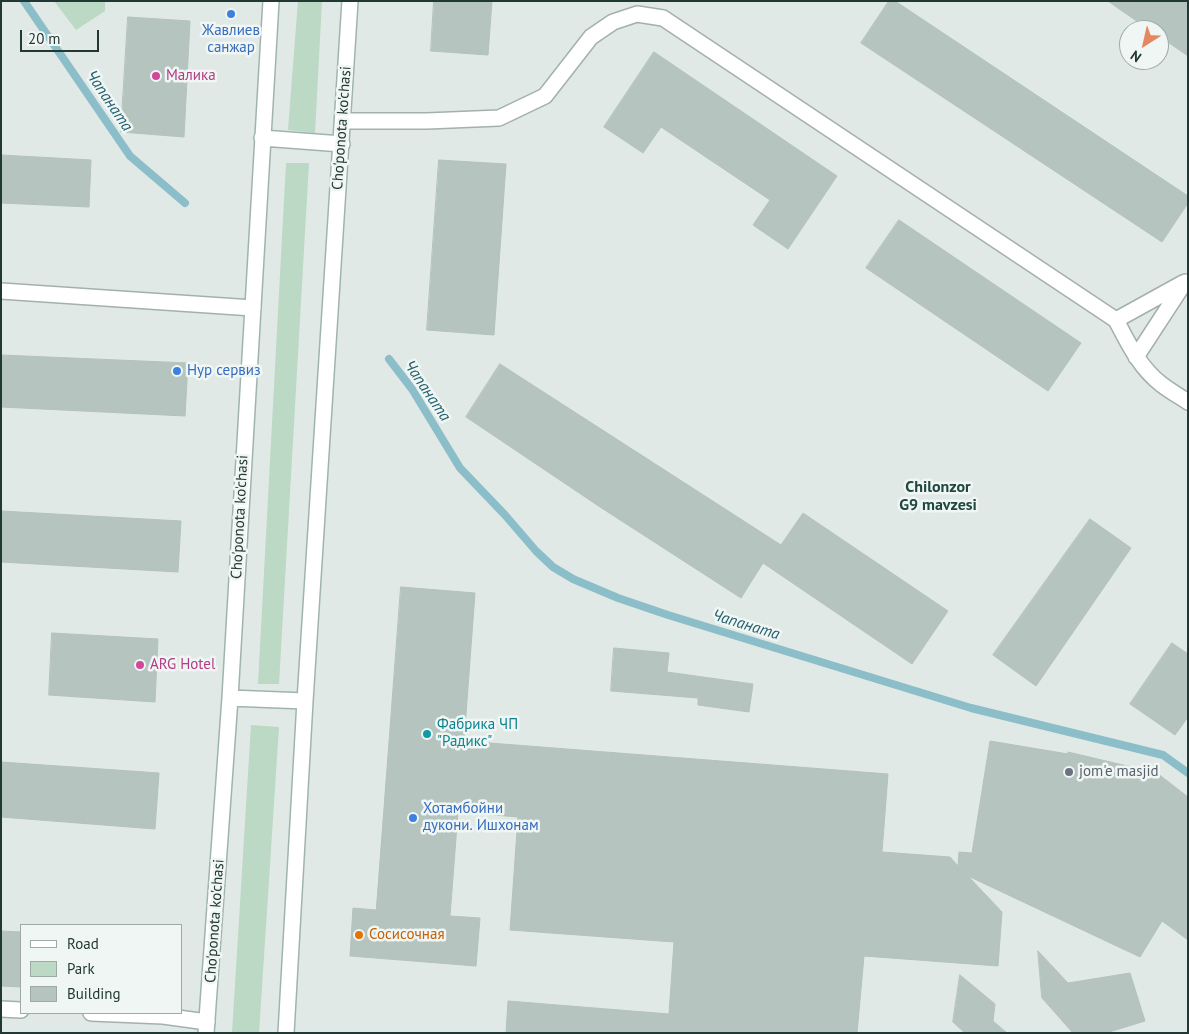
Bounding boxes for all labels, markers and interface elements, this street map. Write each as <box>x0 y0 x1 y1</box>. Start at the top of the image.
marker: Жавлиев санжар <box>225 8 237 20</box>
scale bar <box>22 20 101 52</box>
north arrow <box>1119 20 1169 70</box>
place label: Жавлиев санжар <box>202 22 260 57</box>
text: 20 m <box>28 29 61 48</box>
text: N <box>1127 46 1145 66</box>
street label: Cho'ponota ko'chasi <box>329 66 355 190</box>
water label: Чапаната <box>82 67 136 135</box>
place label: Малика <box>166 67 216 85</box>
marker: Малика <box>150 70 162 82</box>
water label: Чапаната <box>400 357 454 425</box>
place label: Нур сервиз <box>187 362 261 380</box>
marker: Нур сервиз <box>171 365 183 377</box>
street label: Cho'ponota ko'chasi <box>228 455 252 579</box>
district label: Chilonzor G9 mavzesi <box>899 477 977 515</box>
water label: Чапаната <box>710 606 782 644</box>
place label: ARG Hotel <box>150 656 215 674</box>
marker: ARG Hotel <box>134 659 146 671</box>
place label: Фабрика ЧП "Радикс" <box>437 716 518 751</box>
marker: Фабрика ЧП "Радикс" <box>421 728 433 740</box>
place label: jom'e masjid <box>1079 763 1159 781</box>
marker: jom'e masjid <box>1063 766 1075 778</box>
place label: Хотамбойни дукони. Ишхонам <box>423 800 539 835</box>
marker: Хотамбойни дукони. Ишхонам <box>407 812 419 824</box>
street label: Cho'ponota ko'chasi <box>202 859 228 983</box>
legend <box>20 924 182 1014</box>
place label: Сосисочная <box>369 926 445 944</box>
marker: Сосисочная <box>353 929 365 941</box>
text: Road <box>67 934 99 953</box>
text: Park <box>67 959 95 978</box>
text: Building <box>67 984 121 1003</box>

